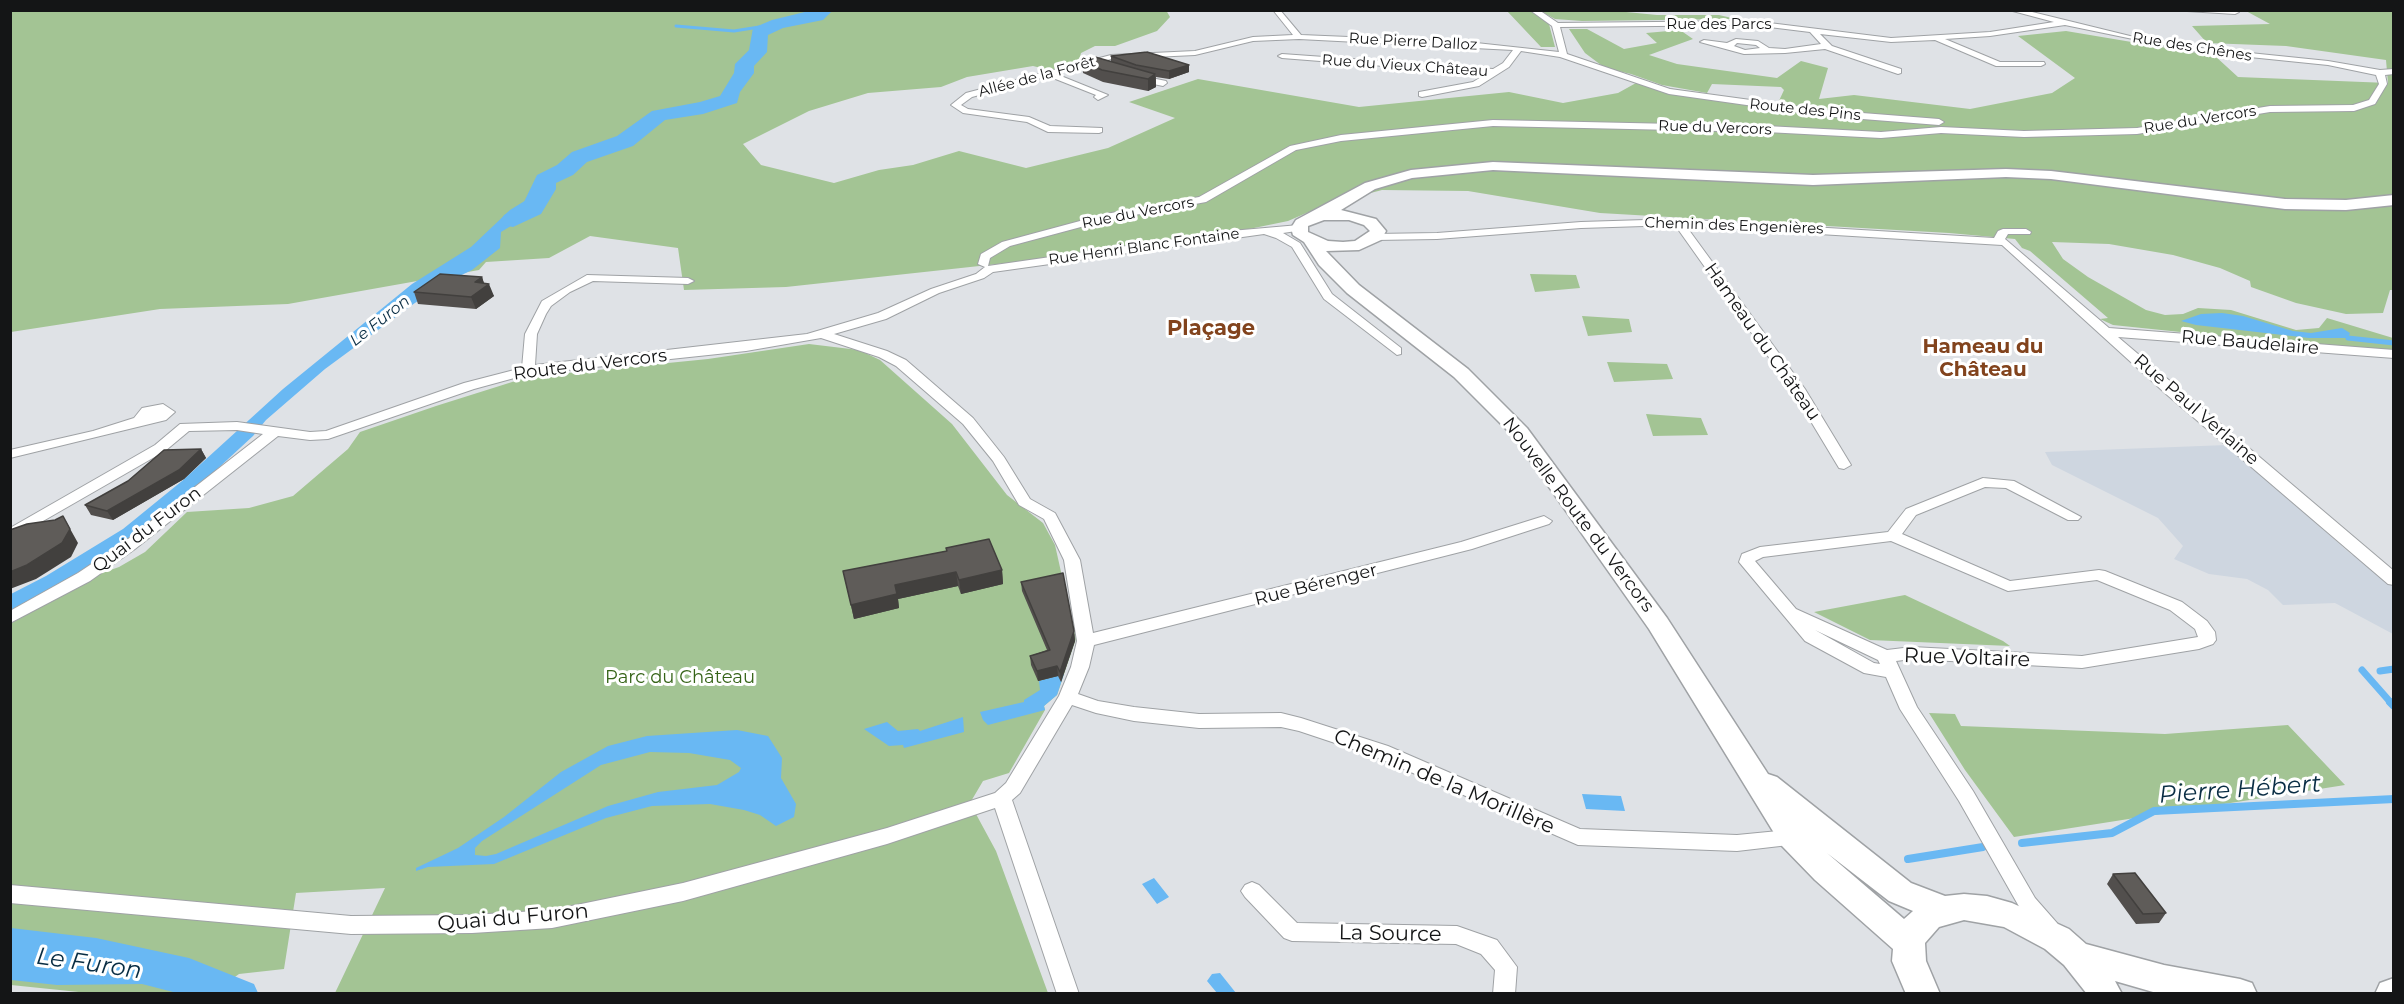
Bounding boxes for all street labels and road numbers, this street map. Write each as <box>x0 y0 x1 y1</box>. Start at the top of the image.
street label: Rue des Parcs <box>1666 16 1772 34</box>
street label: Rue des Chênes <box>2131 29 2253 65</box>
street label: Rue Pierre Dalloz <box>1348 30 1478 54</box>
street label: Rue du Vieux Château <box>1321 51 1489 81</box>
street label: Allée de la Forêt <box>976 53 1098 101</box>
street label: Route des Pins <box>1748 95 1862 125</box>
street label: Rue du Vercors <box>2142 102 2258 138</box>
street label: Rue du Vercors <box>1658 117 1772 139</box>
street label: Rue du Vercors <box>1081 193 1195 233</box>
street label: Chemin des Engenières <box>1644 214 1824 238</box>
street label: Rue Henri Blanc Fontaine <box>1047 225 1241 269</box>
street label: Hameau du Château <box>1699 259 1825 425</box>
street label: Rue Baudelaire <box>2180 326 2320 360</box>
street label: Route du Vercors <box>512 345 668 385</box>
street label: Rue Paul Verlaine <box>2129 350 2263 470</box>
street label: Nouvelle Route du Vercors <box>1498 413 1658 617</box>
street label: Quai du Furon <box>89 482 205 578</box>
street label: Rue Bérenger <box>1252 559 1380 611</box>
street label: Rue Voltaire <box>1903 643 2031 673</box>
street label: Chemin de la Morillère <box>1330 724 1558 840</box>
street label: Quai du Furon <box>436 899 590 937</box>
street label: La Source <box>1338 921 1442 947</box>

